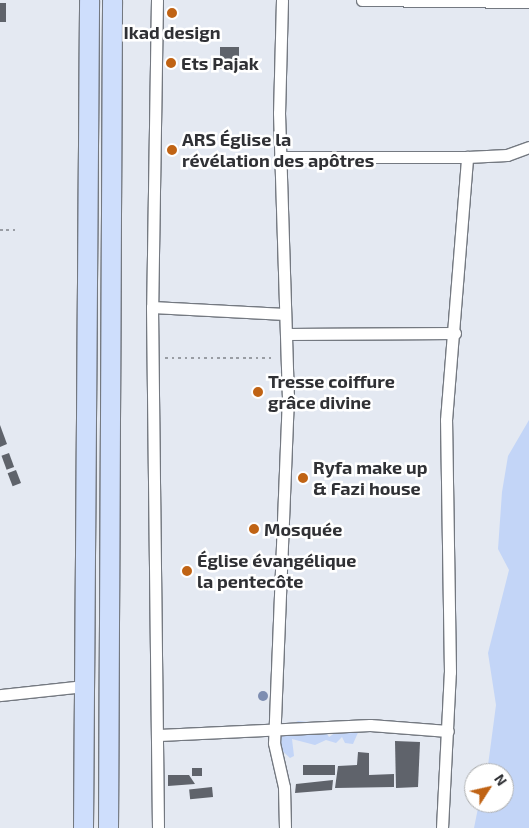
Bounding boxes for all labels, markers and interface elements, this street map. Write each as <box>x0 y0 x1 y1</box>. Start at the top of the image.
marker: Ikad design <box>166 7 178 19</box>
place label: Ikad design <box>124 21 220 43</box>
place label: Ets Pajak <box>181 52 259 74</box>
marker: Ets Pajak <box>165 57 177 69</box>
place label: ARS Église la révélation des apôtres <box>182 129 374 172</box>
marker: ARS Église la révélation des apôtres <box>166 144 178 156</box>
place label: Tresse coiffure grâce divine <box>268 371 395 414</box>
marker: Tresse coiffure grâce divine <box>252 386 264 398</box>
place label: Ryfa make up & Fazi house <box>313 457 428 499</box>
marker: Ryfa make up & Fazi house <box>297 472 309 484</box>
place label: Mosquée <box>264 518 342 540</box>
marker: Mosquée <box>248 523 260 535</box>
place label: Église évangélique la pentecôte <box>197 550 356 592</box>
marker: Église évangélique la pentecôte <box>181 565 193 577</box>
north arrow <box>464 763 514 813</box>
text: N <box>491 771 511 789</box>

